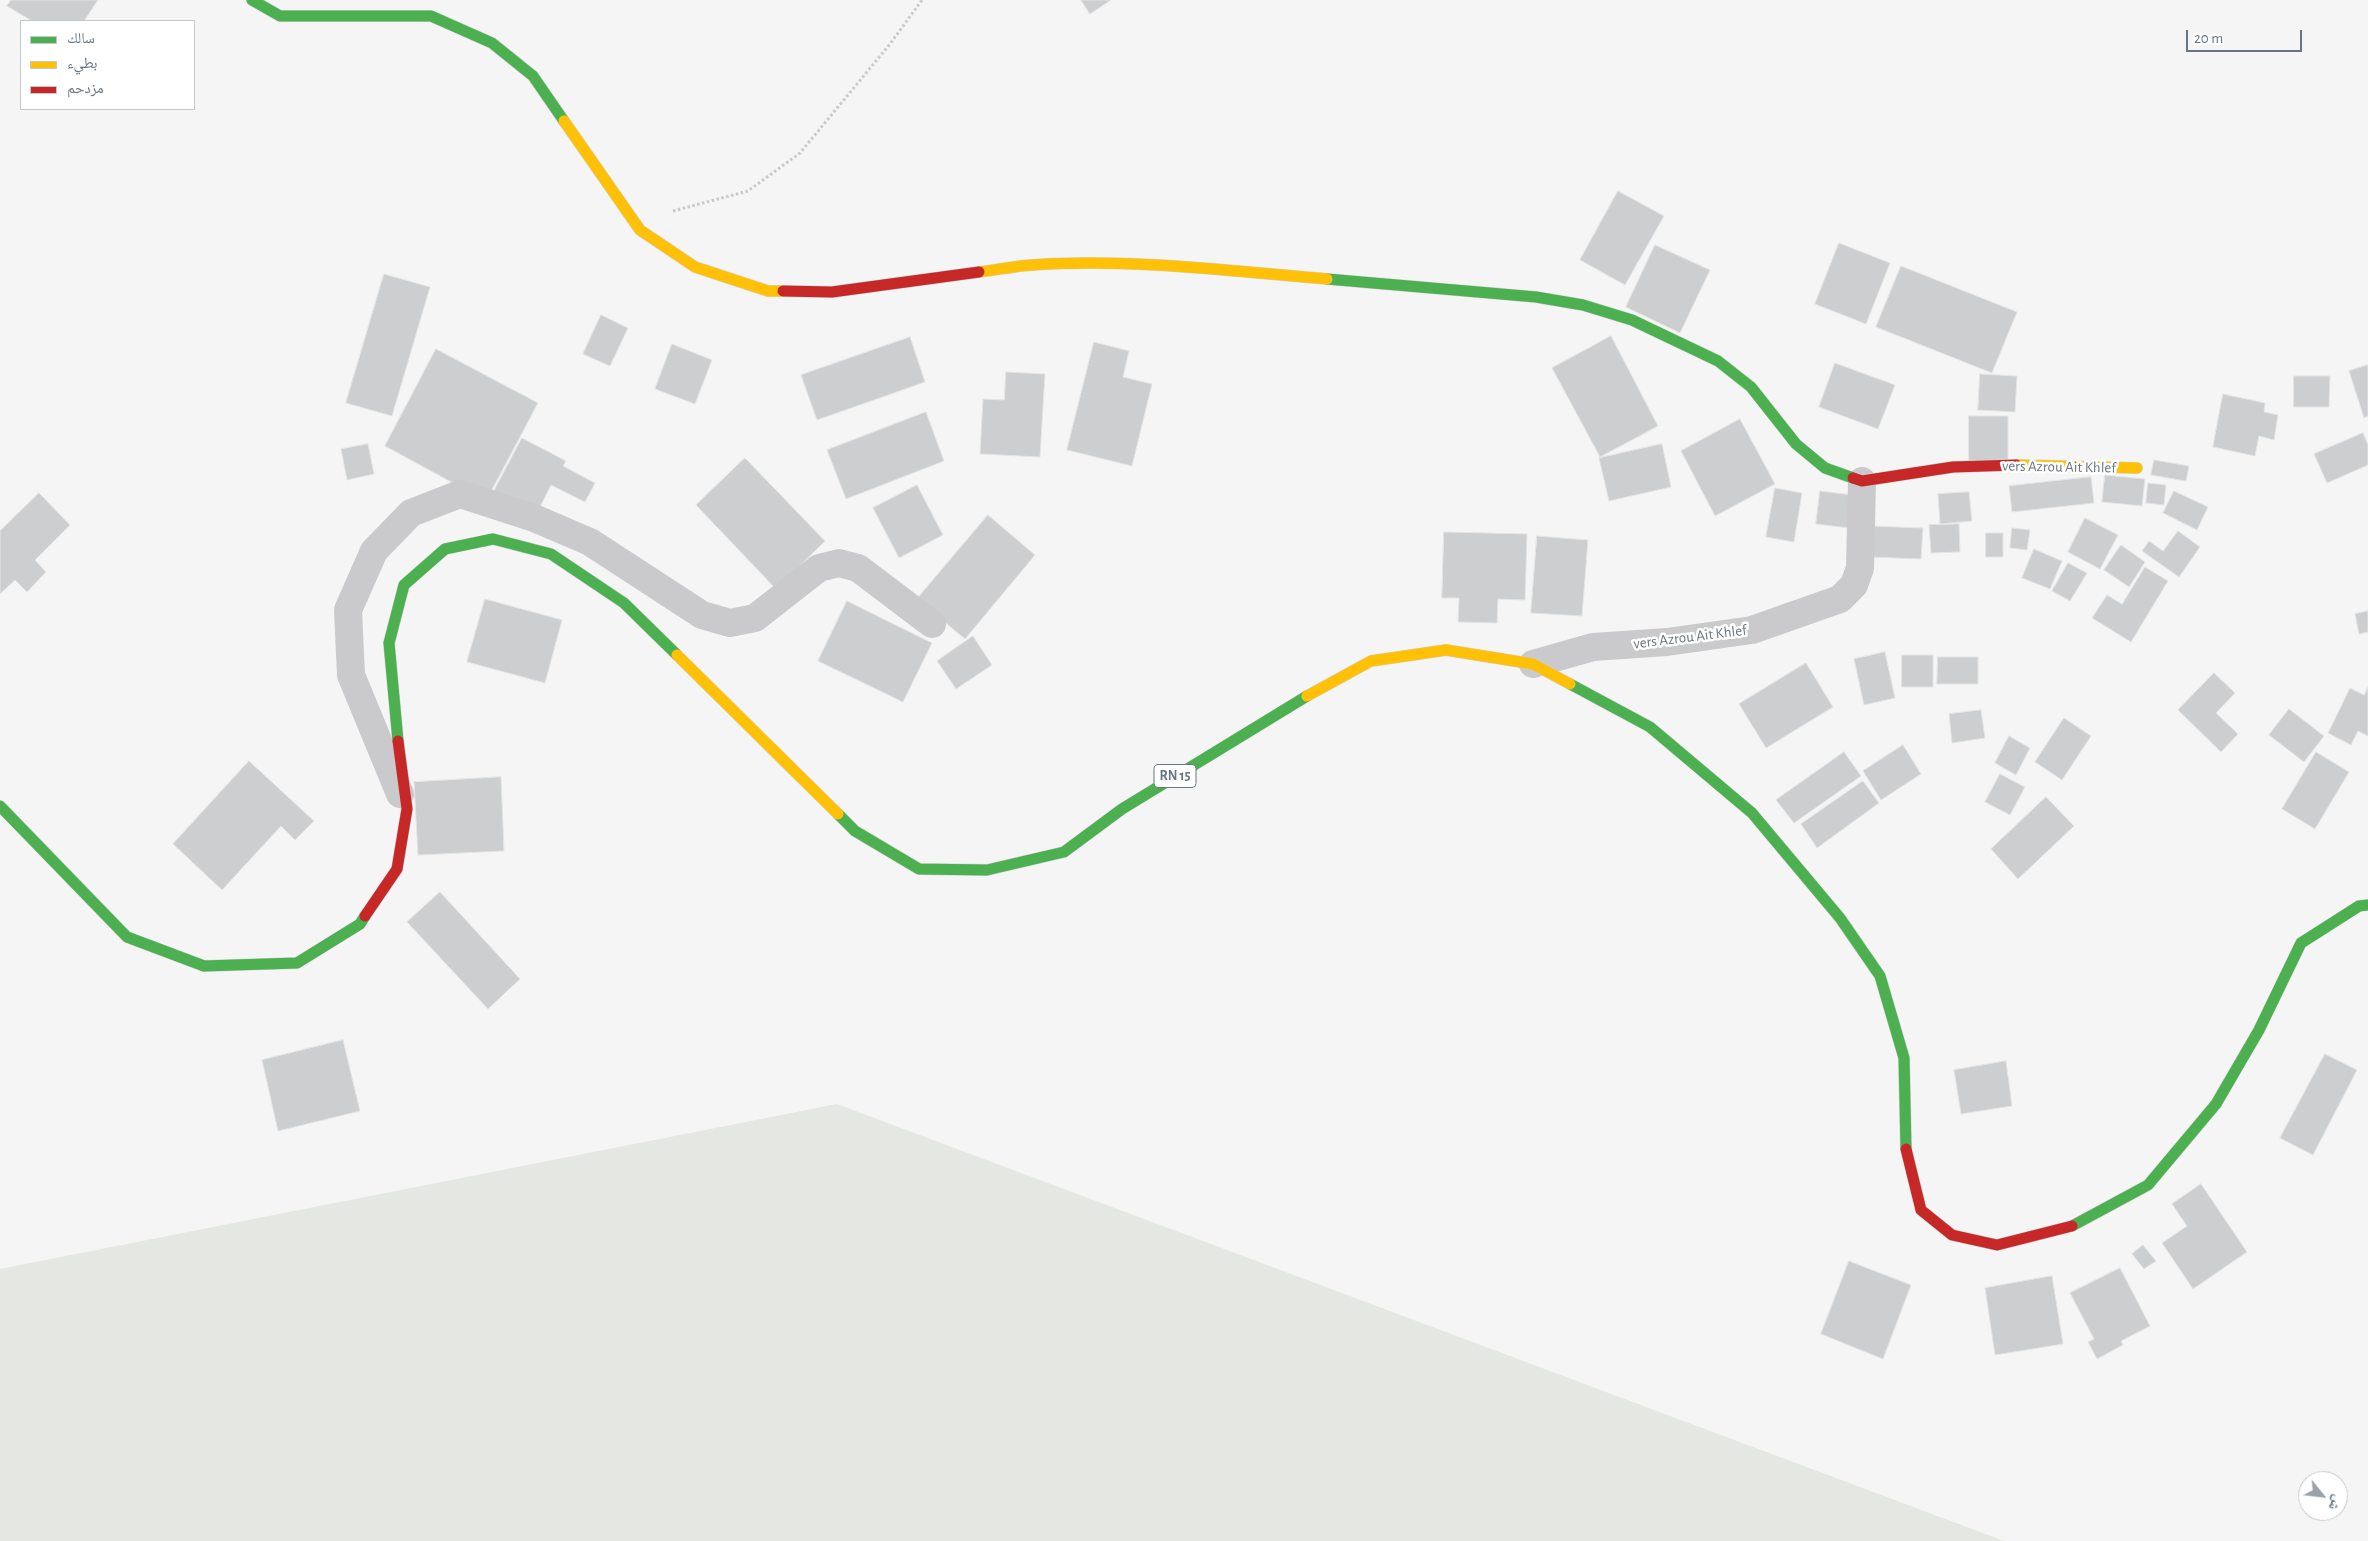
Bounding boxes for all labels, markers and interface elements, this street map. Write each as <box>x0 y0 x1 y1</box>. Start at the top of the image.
legend <box>20 20 195 110</box>
scale bar <box>2188 20 2304 52</box>
text: سالك <box>67 31 95 46</box>
text: 20 m <box>2194 31 2223 46</box>
text: بطيء <box>67 56 97 71</box>
text: مزدحم <box>67 81 104 96</box>
street label: vers Azrou Ait Khlef <box>2002 457 2116 477</box>
street label: vers Azrou Ait Khlef <box>1632 621 1748 653</box>
road number: RN 15 <box>1154 764 1196 788</box>
north arrow <box>2298 1471 2348 1521</box>
text: ش <box>2326 1493 2345 1513</box>

